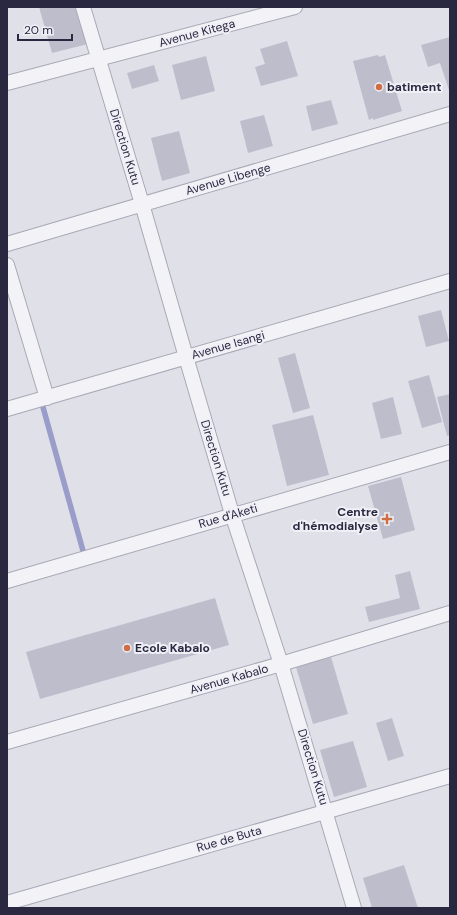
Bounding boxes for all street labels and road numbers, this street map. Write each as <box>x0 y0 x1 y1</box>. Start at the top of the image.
street label: Avenue Kitega <box>157 15 237 51</box>
street label: Direction Kutu <box>106 107 144 187</box>
street label: Avenue Libenge <box>184 159 273 199</box>
street label: Avenue Isangi <box>189 327 267 363</box>
street label: Direction Kutu <box>197 418 235 498</box>
street label: Rue d'Aketi <box>197 500 259 532</box>
street label: Avenue Kabalo <box>188 660 270 698</box>
street label: Direction Kutu <box>294 727 332 807</box>
street label: Rue de Buta <box>195 822 263 856</box>

